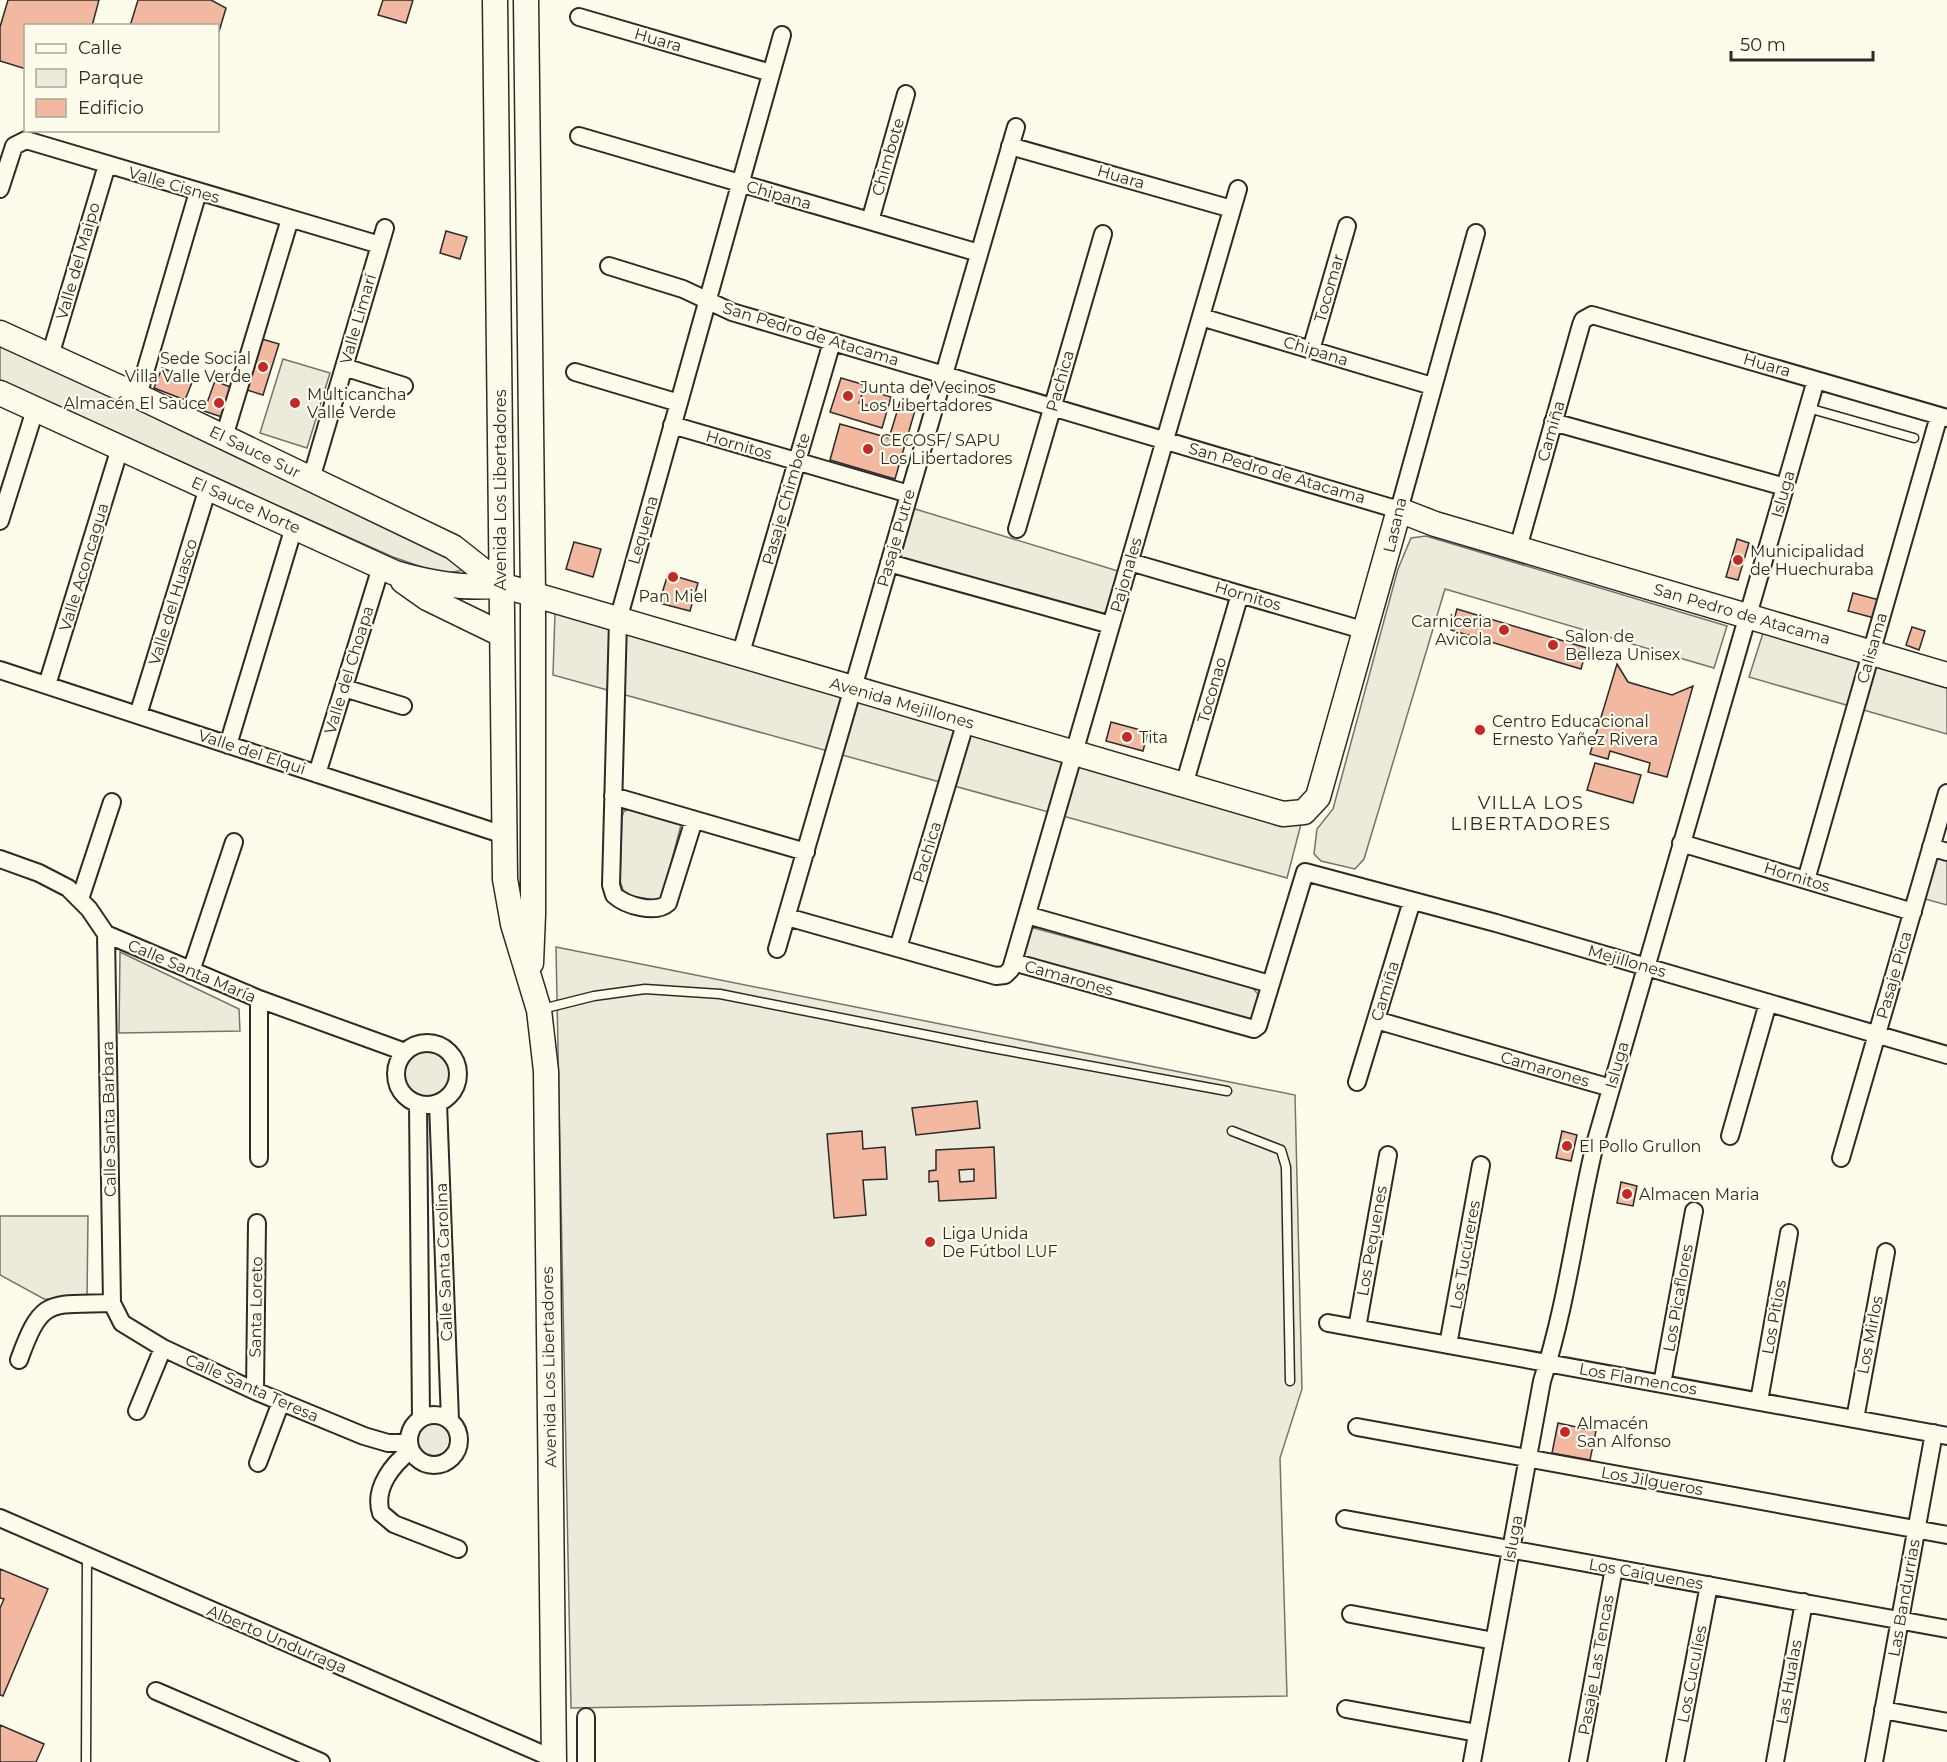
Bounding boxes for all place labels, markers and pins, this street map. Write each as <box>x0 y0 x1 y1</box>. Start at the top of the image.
place label: Sede Social Villa Valle Verde <box>125 349 251 386</box>
marker: Sede Social Villa Valle Verde <box>256 360 270 374</box>
place label: Junta de Vecinos Los Libertadores <box>859 378 996 415</box>
place label: Multicancha Valle Verde <box>307 385 406 422</box>
marker: Junta de Vecinos Los Libertadores <box>841 389 855 403</box>
place label: Almacén El Sauce <box>64 394 207 413</box>
marker: Almacén El Sauce <box>212 396 226 410</box>
marker: Multicancha Valle Verde <box>288 396 302 410</box>
place label: CECOSF/ SAPU Los Libertadores <box>880 431 1013 468</box>
marker: CECOSF/ SAPU Los Libertadores <box>861 442 875 456</box>
place label: Municipalidad de Huechuraba <box>1750 542 1874 579</box>
marker: Municipalidad de Huechuraba <box>1731 553 1745 567</box>
marker: Pan Miel <box>666 570 680 584</box>
place label: Pan Miel <box>638 587 708 606</box>
place label: Carniceria Avicola <box>1411 612 1492 649</box>
marker: Carniceria Avicola <box>1497 623 1511 637</box>
place label: Salon de Belleza Unisex <box>1565 627 1681 664</box>
marker: Salon de Belleza Unisex <box>1546 638 1560 652</box>
place label: Centro Educacional Ernesto Yañez Rivera <box>1492 712 1658 749</box>
marker: Centro Educacional Ernesto Yañez Rivera <box>1473 723 1487 737</box>
place label: Tita <box>1139 728 1168 747</box>
marker: Tita <box>1120 730 1134 744</box>
place label: El Pollo Grullon <box>1579 1137 1701 1156</box>
marker: El Pollo Grullon <box>1560 1139 1574 1153</box>
place label: Almacen Maria <box>1639 1185 1760 1204</box>
marker: Almacen Maria <box>1620 1187 1634 1201</box>
place label: Liga Unida De Fútbol LUF <box>942 1224 1058 1261</box>
marker: Liga Unida De Fútbol LUF <box>923 1235 937 1249</box>
place label: Almacén San Alfonso <box>1577 1414 1671 1451</box>
marker: Almacén San Alfonso <box>1558 1425 1572 1439</box>

